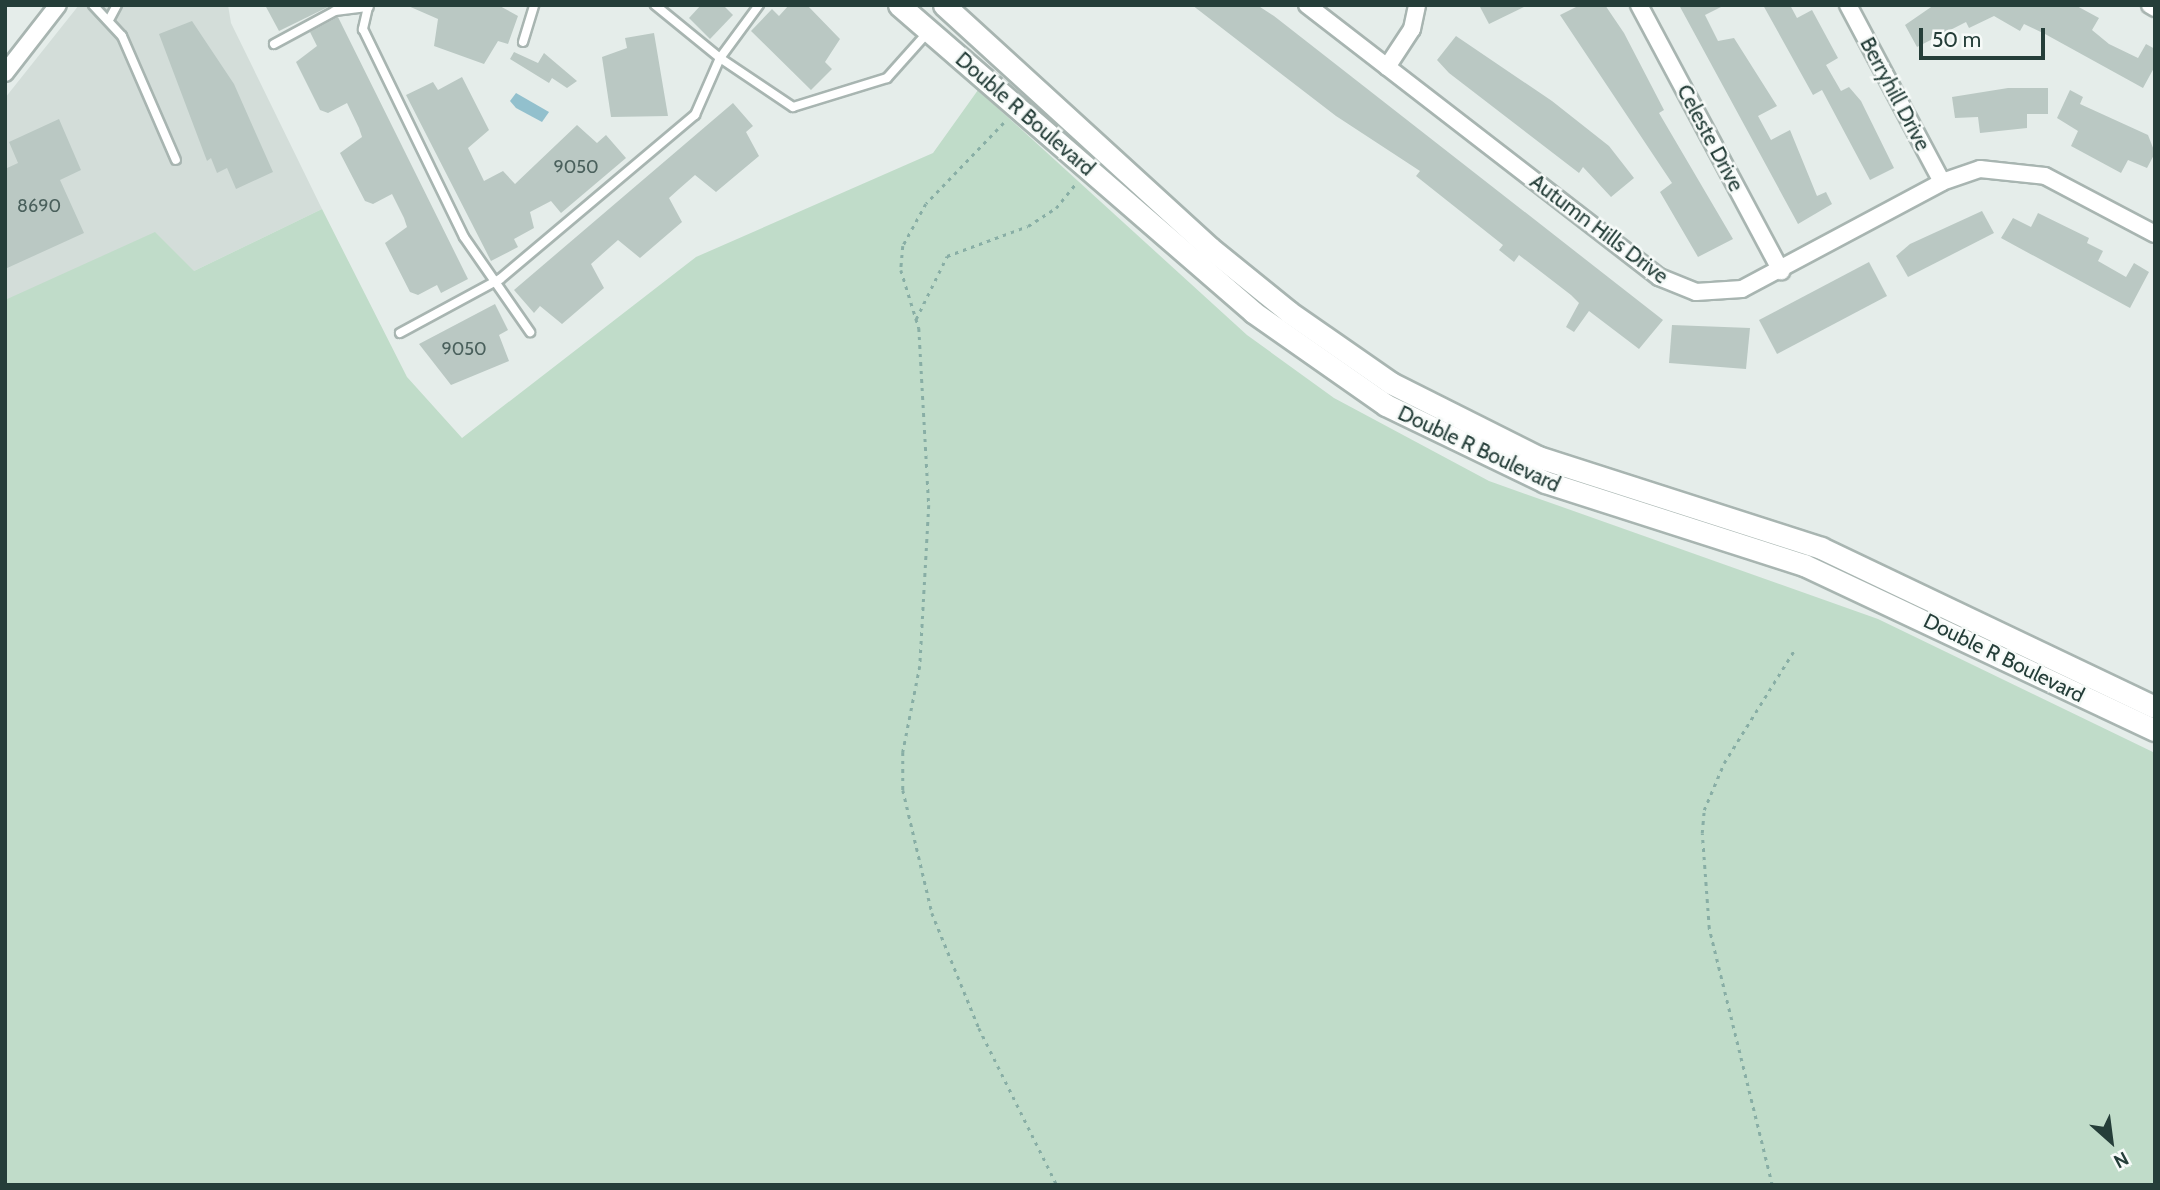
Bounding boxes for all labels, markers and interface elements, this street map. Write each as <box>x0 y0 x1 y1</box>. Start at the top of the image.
scale bar <box>1922 14 2048 58</box>
text: 50 m <box>1932 27 1981 52</box>
street label: Berryhill Drive <box>1855 33 1935 155</box>
street label: Double R Boulevard <box>950 47 1100 181</box>
street label: Celeste Drive <box>1671 80 1749 196</box>
house number: 9050 <box>553 156 599 178</box>
street label: Autumn Hills Drive <box>1525 169 1673 289</box>
house number: 8690 <box>17 195 61 217</box>
house number: 9050 <box>441 338 487 360</box>
street label: Double R Boulevard <box>1394 400 1564 498</box>
street label: Double R Boulevard <box>1919 608 2089 708</box>
north arrow <box>2076 1106 2146 1176</box>
text: N <box>2110 1147 2132 1173</box>

